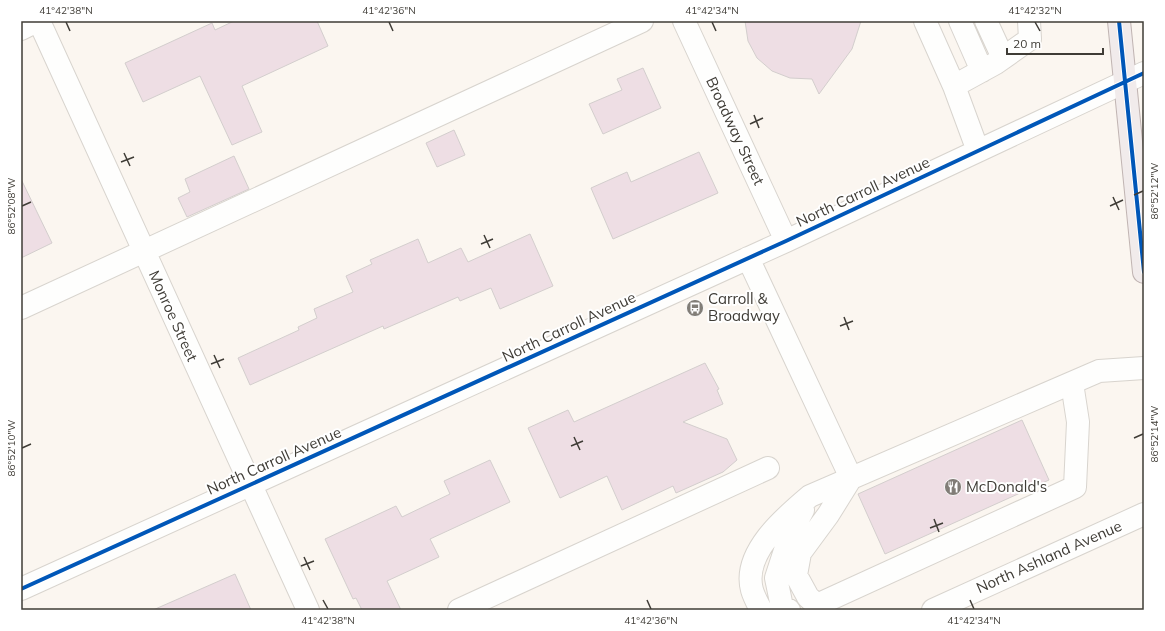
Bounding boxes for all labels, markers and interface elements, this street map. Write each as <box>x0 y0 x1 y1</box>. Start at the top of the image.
text: 41°42'38"N <box>39 4 93 17</box>
text: 41°42'36"N <box>362 4 416 17</box>
text: 41°42'34"N <box>685 4 739 17</box>
text: 41°42'32"N <box>1008 4 1062 17</box>
scale bar <box>1007 30 1103 56</box>
text: 20 m <box>1013 36 1041 51</box>
street label: Broadway Street <box>702 74 769 188</box>
street label: North Carroll Avenue <box>793 152 933 231</box>
text: 86°52'12"W <box>1148 163 1161 219</box>
text: 86°52'08"W <box>5 178 18 234</box>
street label: Monroe Street <box>145 267 202 364</box>
street label: North Carroll Avenue <box>499 287 639 366</box>
place label: Carroll & Broadway <box>708 289 780 325</box>
bus stop icon: Carroll & Broadway <box>685 298 705 318</box>
text: 86°52'14"W <box>1148 406 1161 462</box>
text: 86°52'10"W <box>5 420 18 476</box>
street label: North Carroll Avenue <box>204 422 344 499</box>
restaurant icon: McDonald's <box>943 477 963 497</box>
place label: McDonald's <box>966 477 1047 496</box>
street label: North Ashland Avenue <box>973 516 1124 597</box>
text: 41°42'38"N <box>301 614 355 627</box>
text: 41°42'36"N <box>624 614 678 627</box>
text: 41°42'34"N <box>947 614 1001 627</box>

